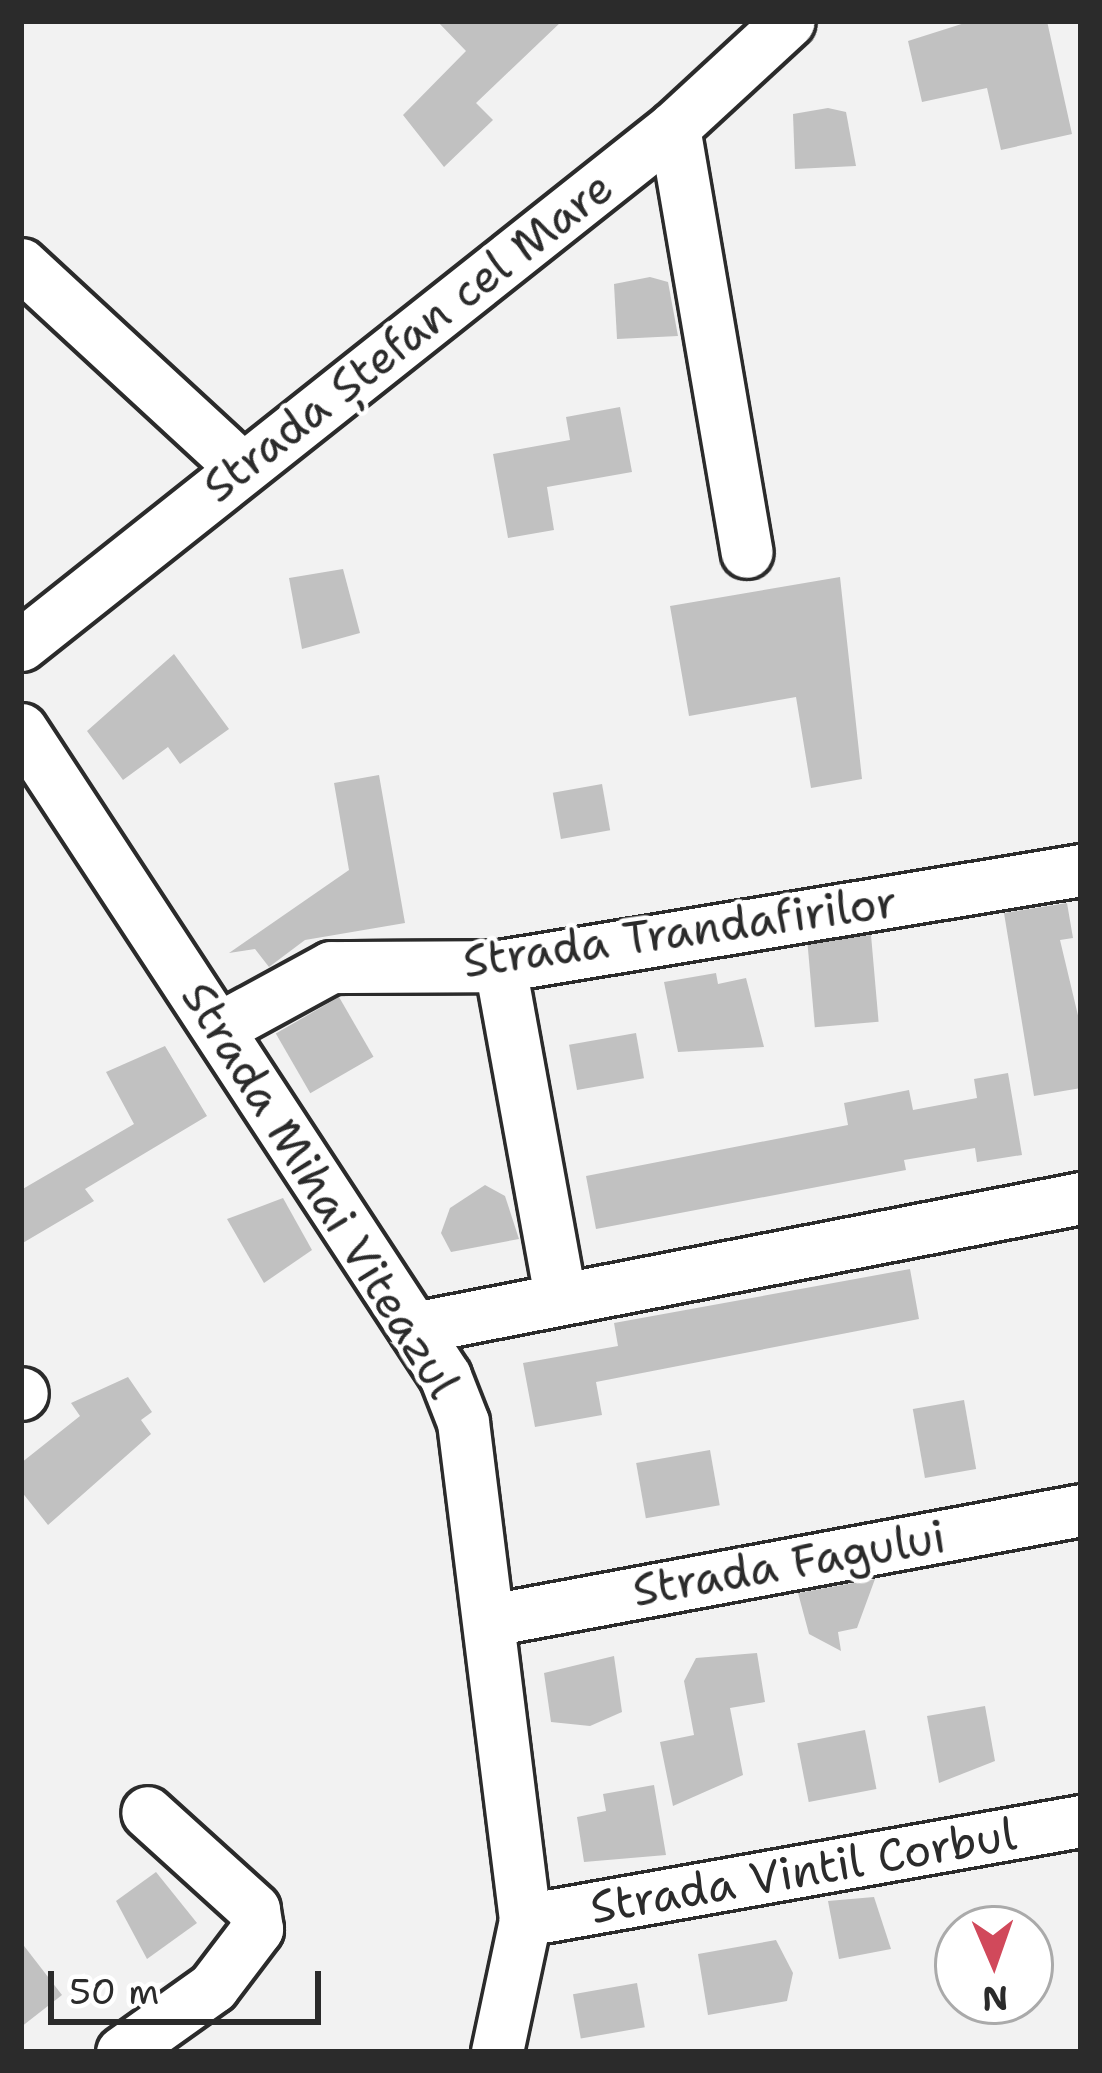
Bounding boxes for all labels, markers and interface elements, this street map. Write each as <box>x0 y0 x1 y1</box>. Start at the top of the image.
street label: Strada Ștefan cel Mare <box>192 160 624 514</box>
street label: Strada Trandafirilor <box>459 875 901 989</box>
street label: Strada Mihai Viteazul <box>170 972 470 1408</box>
street label: Strada Fagului <box>628 1510 950 1618</box>
street label: Strada Vintil Corbul <box>586 1807 1020 1935</box>
north arrow <box>934 1905 1054 2025</box>
scale bar <box>54 1947 327 2021</box>
text: 50 m <box>69 1967 159 2016</box>
text: N <box>981 1976 1009 2021</box>

